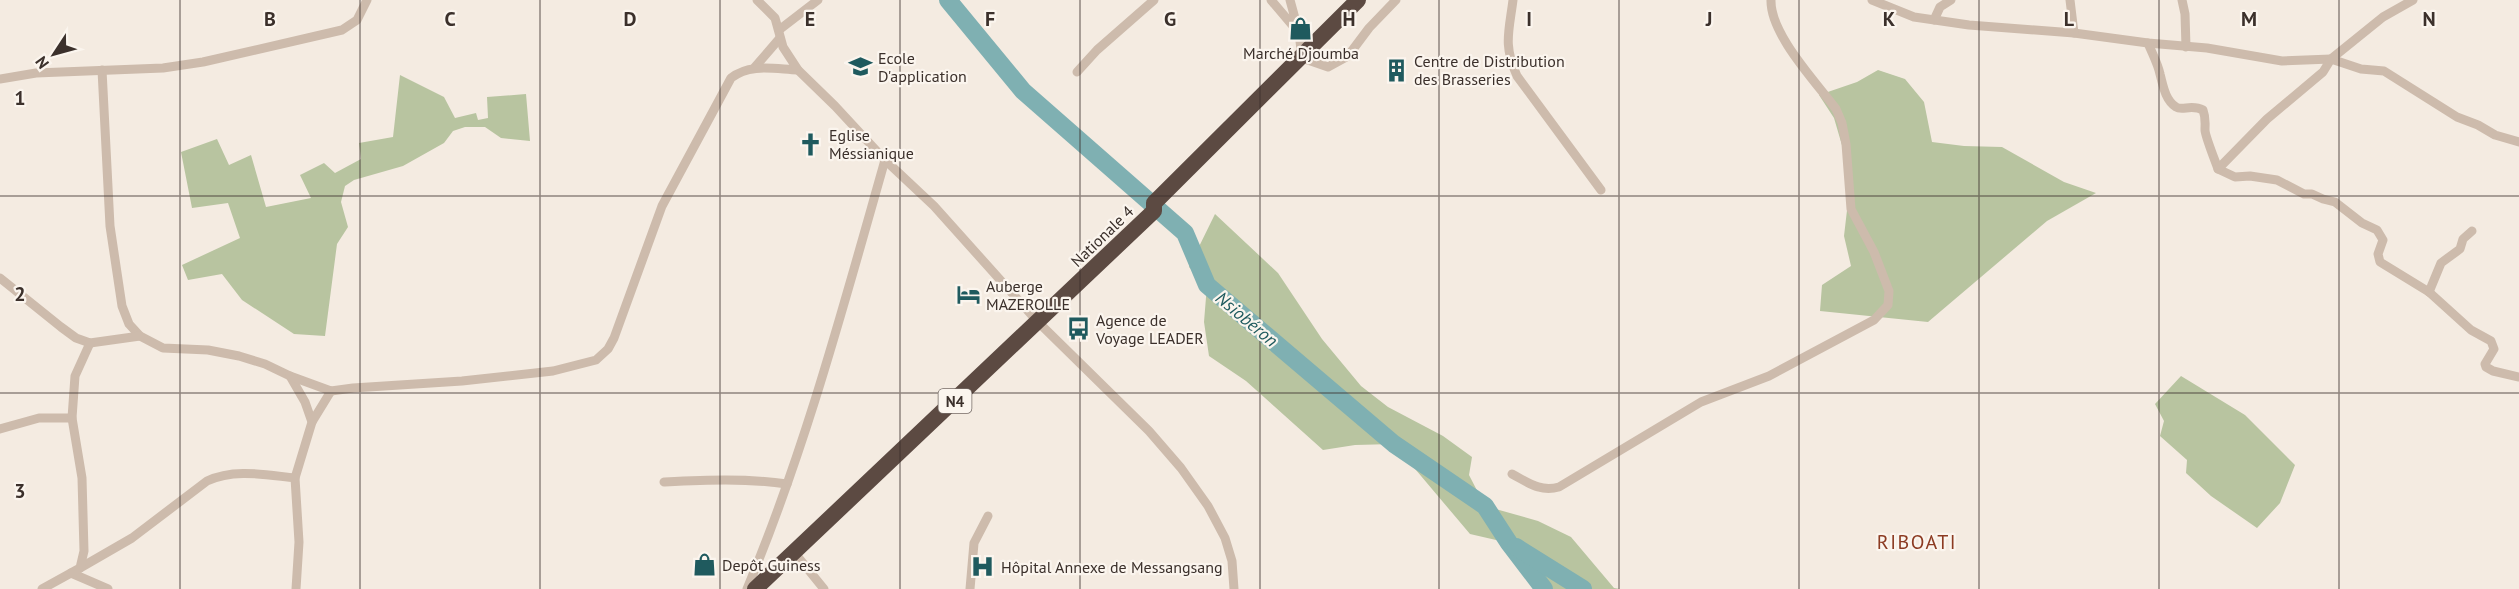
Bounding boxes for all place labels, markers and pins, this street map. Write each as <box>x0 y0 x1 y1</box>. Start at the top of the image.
shop icon: Marché Djoumba <box>1288 15 1314 41</box>
place label: Marché Djoumba <box>1243 43 1359 63</box>
place label: Ecole D'application <box>878 48 967 86</box>
place label: Centre de Distribution des Brasseries <box>1414 51 1565 89</box>
school or university icon: Ecole D'application <box>847 54 873 80</box>
building icon: Centre de Distribution des Brasseries <box>1383 57 1409 83</box>
place label: Eglise Méssianique <box>829 125 914 163</box>
church icon: Eglise Méssianique <box>798 131 824 157</box>
place label: Auberge MAZEROLLE <box>986 276 1070 314</box>
hotel icon: Auberge MAZEROLLE <box>955 282 981 308</box>
place label: Agence de Voyage LEADER <box>1095 310 1204 348</box>
bus stop icon: Agence de Voyage LEADER <box>1065 316 1091 342</box>
shop icon: Depôt Guiness <box>691 552 717 578</box>
hospital icon: Hôpital Annexe de Messangsang <box>970 554 996 580</box>
place label: Depôt Guiness <box>722 555 821 575</box>
place label: Hôpital Annexe de Messangsang <box>1001 557 1223 577</box>

